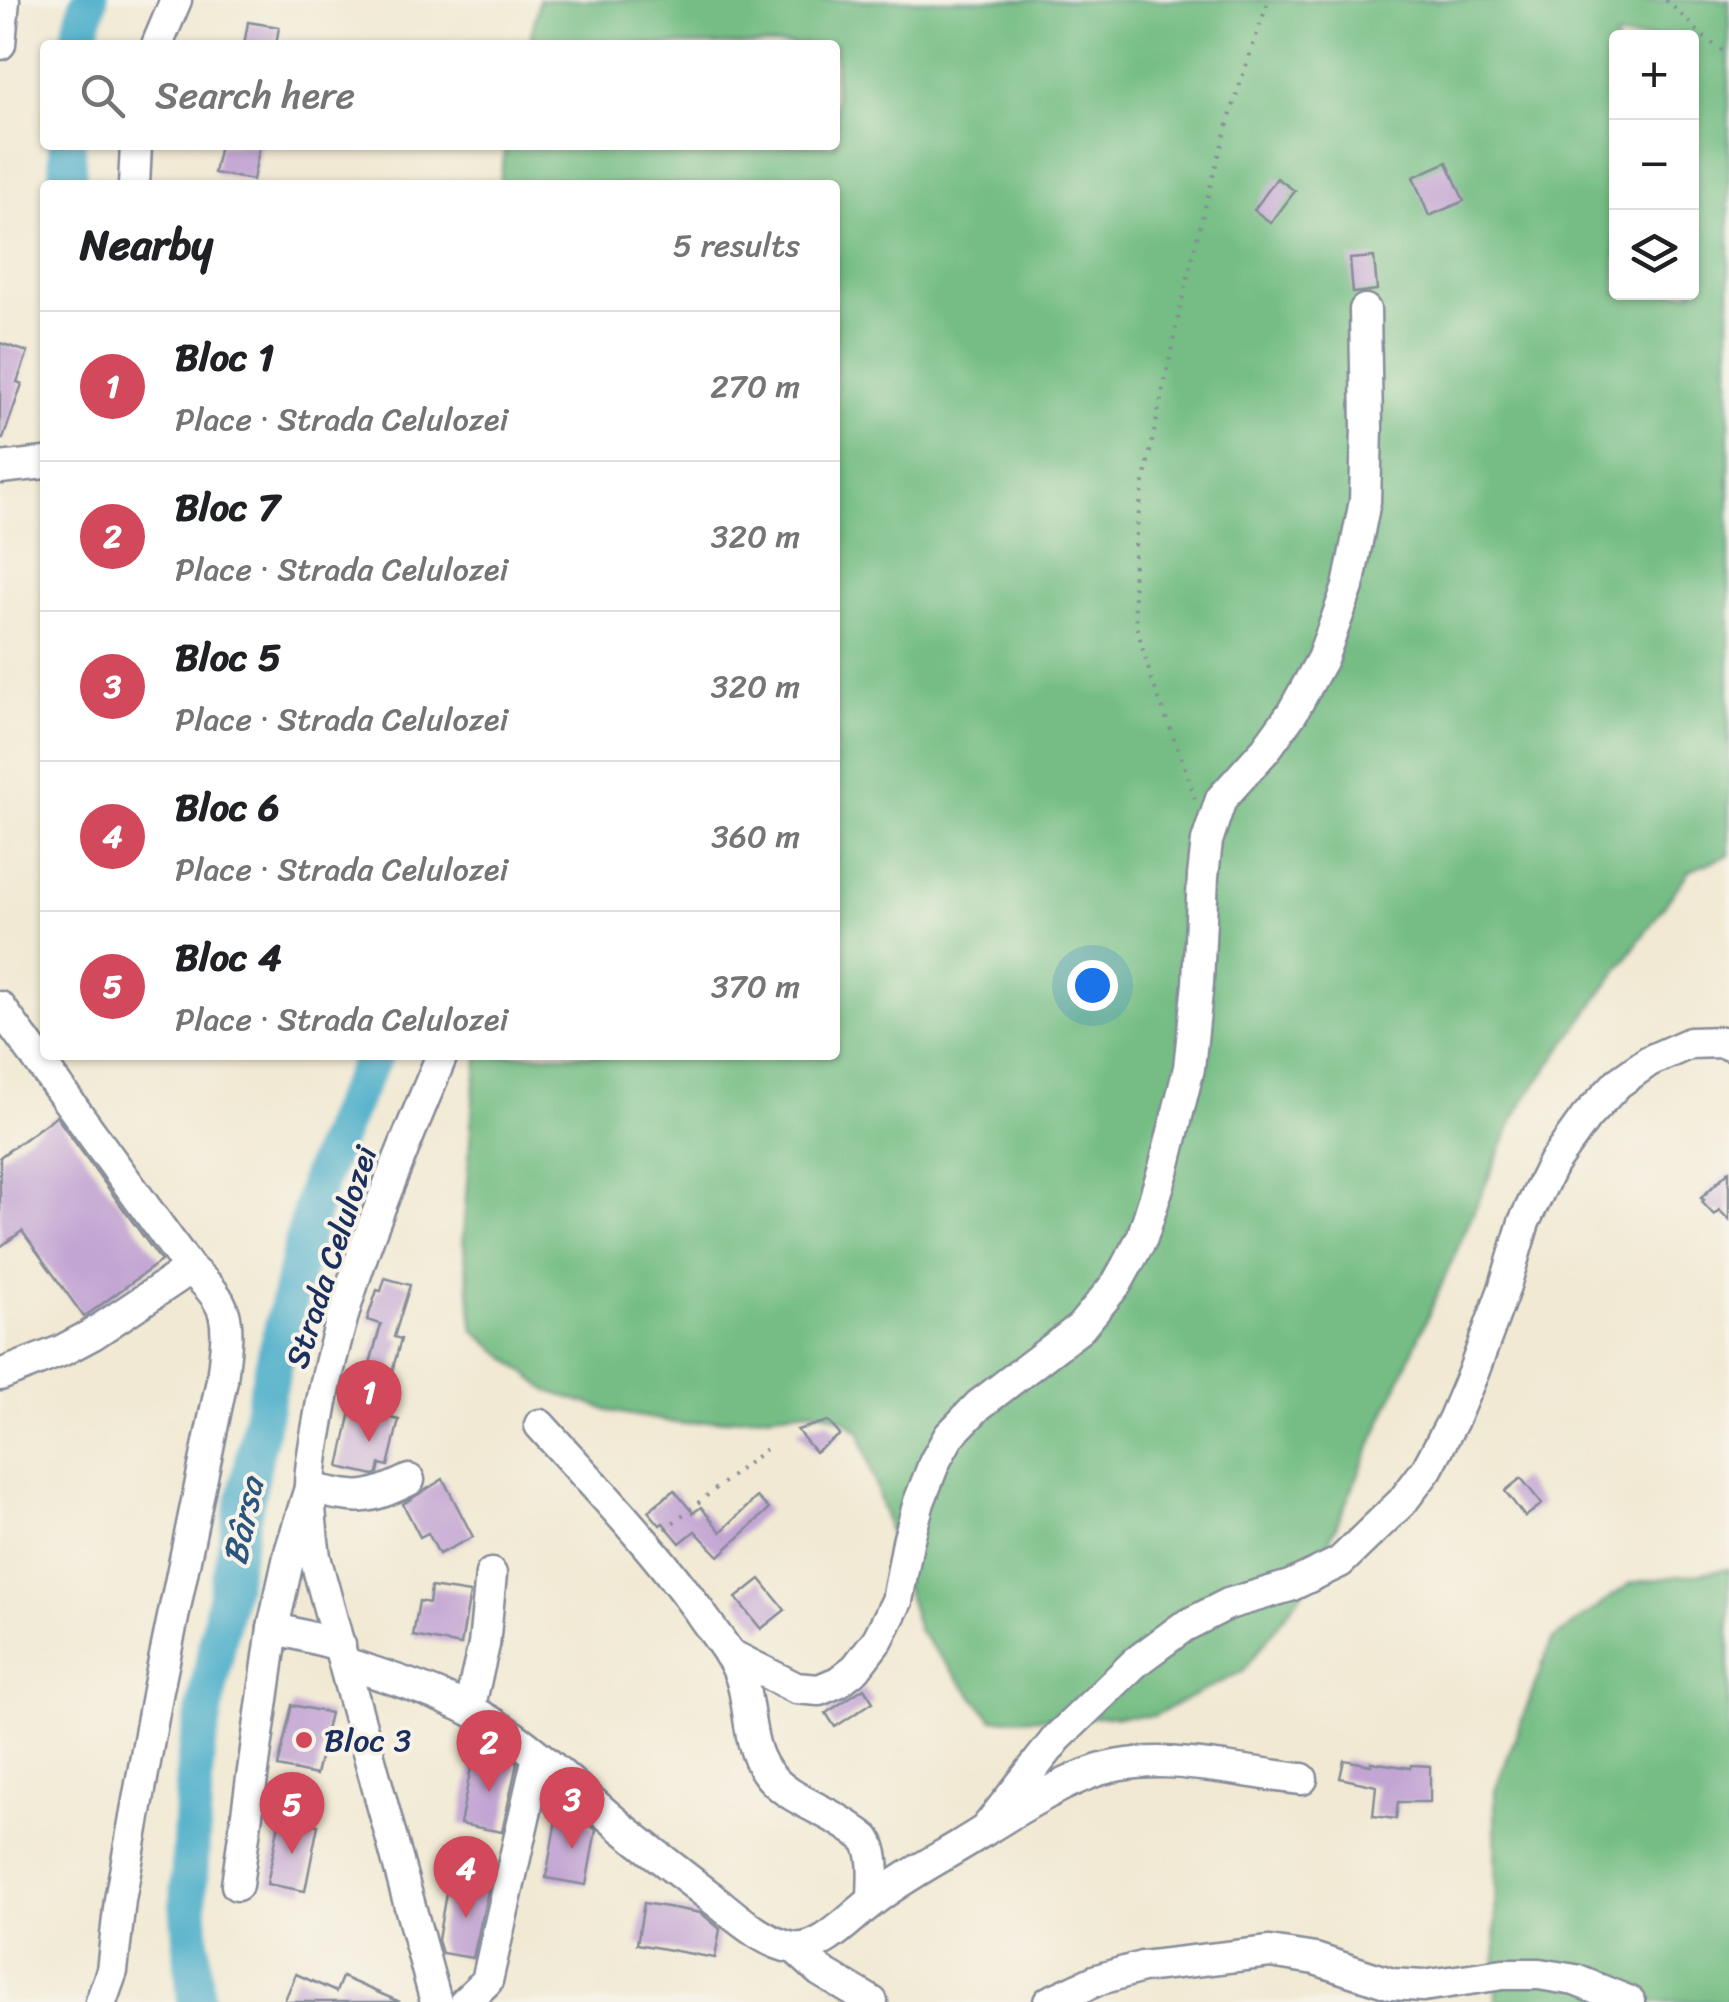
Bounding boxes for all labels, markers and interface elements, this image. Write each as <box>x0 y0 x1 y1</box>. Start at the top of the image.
map controls <box>1609 30 1699 300</box>
button: + <box>1609 30 1699 120</box>
search box <box>40 40 840 150</box>
text: Search here <box>155 62 355 129</box>
icon: search <box>75 68 130 123</box>
button: − <box>1609 120 1699 210</box>
text: Nearby <box>80 208 213 282</box>
button: layers <box>1609 210 1699 300</box>
text: 5 results <box>673 217 800 274</box>
text: Bloc 1 <box>175 324 274 391</box>
text: 1 <box>106 358 119 415</box>
text: 270 m <box>710 358 800 415</box>
text: Place · Strada Celulozei <box>175 391 508 448</box>
text: Bloc 7 <box>175 474 280 541</box>
text: 2 <box>103 508 122 565</box>
text: 320 m <box>711 508 800 565</box>
text: Place · Strada Celulozei <box>175 541 508 598</box>
text: Bloc 5 <box>175 624 281 691</box>
text: 3 <box>104 658 121 715</box>
text: 320 m <box>711 658 800 715</box>
text: Place · Strada Celulozei <box>175 691 508 748</box>
text: Bloc 6 <box>175 774 280 841</box>
text: 4 <box>102 808 123 865</box>
text: 360 m <box>711 808 800 865</box>
text: Place · Strada Celulozei <box>175 841 508 898</box>
text: Bloc 4 <box>175 924 282 991</box>
text: 5 <box>103 958 122 1015</box>
text: 370 m <box>711 958 800 1015</box>
your location <box>1067 960 1118 1011</box>
text: Place · Strada Celulozei <box>175 991 508 1048</box>
street label: Strada Celulozei <box>269 1137 395 1376</box>
pin: 1 <box>336 1360 402 1442</box>
water label: Bârsa <box>204 1469 283 1570</box>
pin: 2 <box>456 1710 522 1792</box>
place label: Bloc 3 <box>324 1712 411 1769</box>
marker: Bloc 3 <box>293 1729 315 1751</box>
pin: 3 <box>540 1766 604 1849</box>
pin: 5 <box>260 1772 324 1854</box>
pin: 4 <box>434 1836 498 1918</box>

